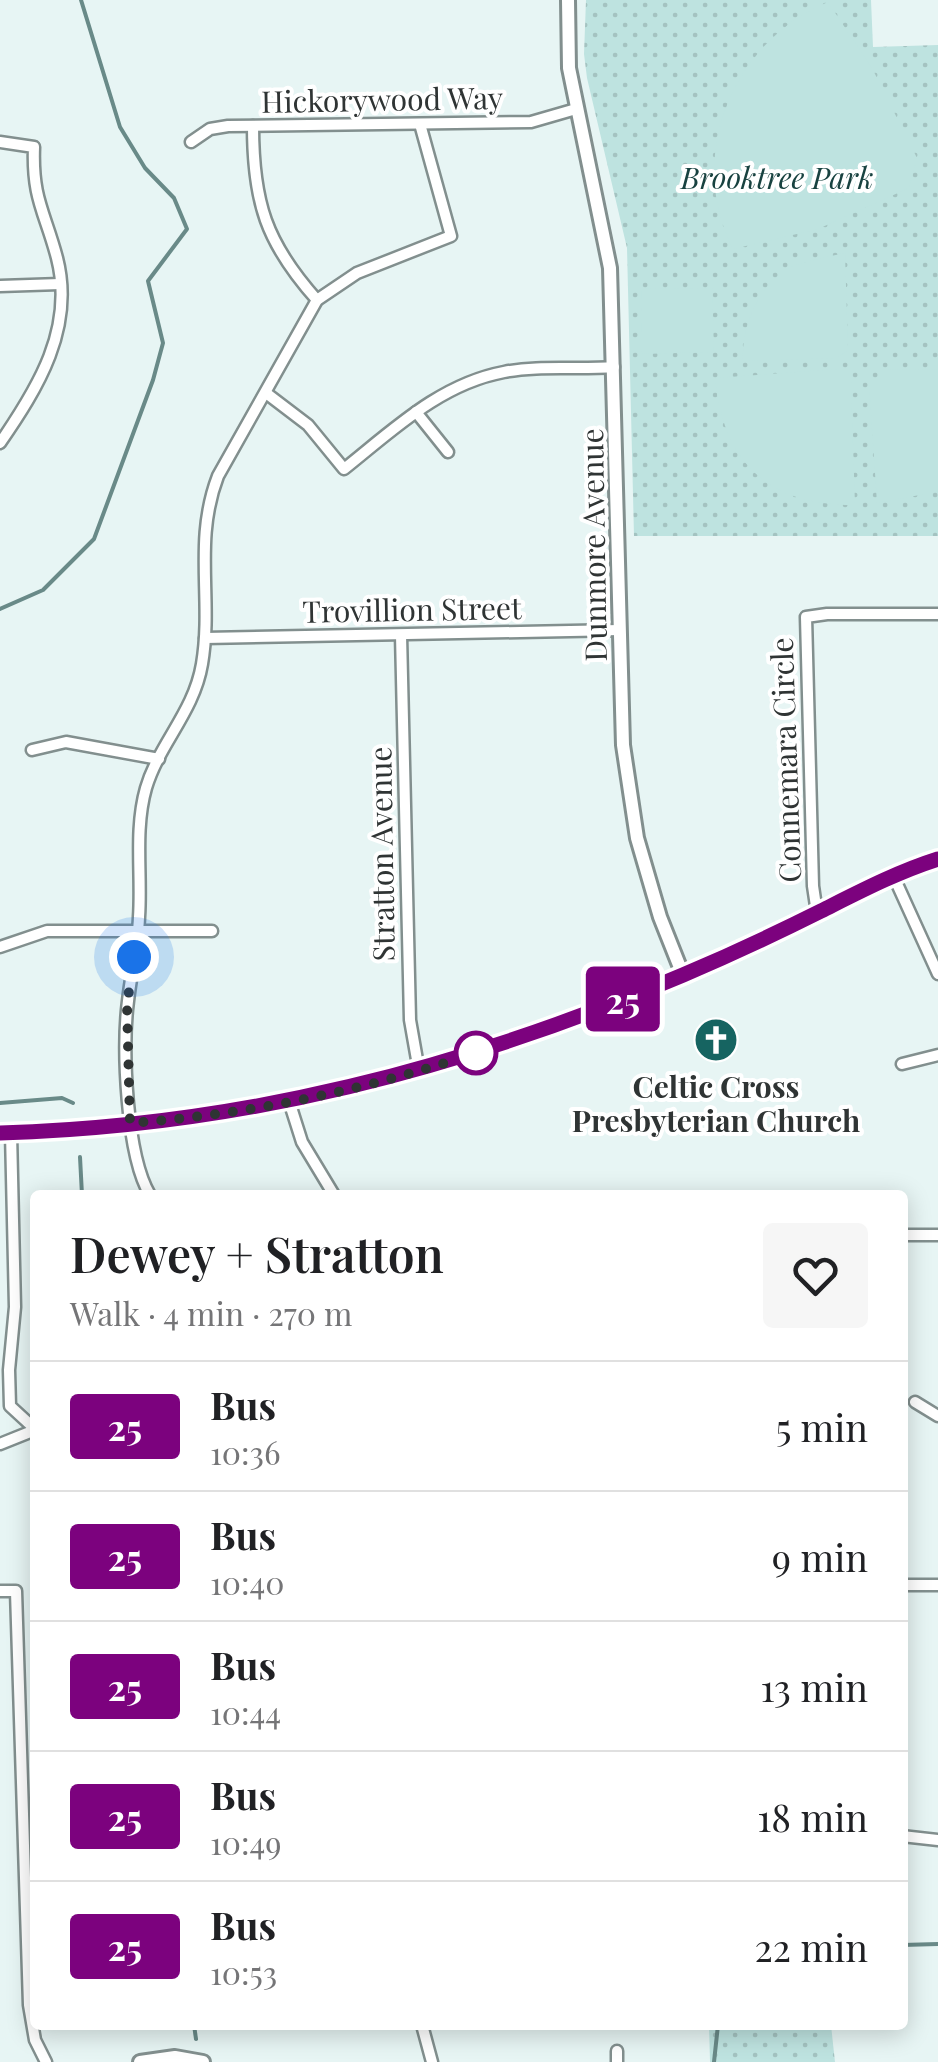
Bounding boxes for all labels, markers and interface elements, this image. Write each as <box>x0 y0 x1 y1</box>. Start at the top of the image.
street label: Hickorywood Way <box>261 77 503 121</box>
park label: Brooktree Park <box>680 157 873 197</box>
street label: Dunmore Avenue <box>571 428 615 662</box>
street label: Trovillion Street <box>302 587 522 631</box>
street label: Connemara Circle <box>761 637 809 883</box>
street label: Stratton Avenue <box>359 746 403 962</box>
your location <box>109 932 159 982</box>
line badge: 25 <box>578 966 668 1032</box>
text: 25 <box>606 976 640 1023</box>
church icon: Celtic Cross Presbyterian Church <box>693 1017 739 1063</box>
unlabelled marker <box>455 1032 497 1074</box>
place label: Celtic Cross Presbyterian Church <box>572 1066 860 1140</box>
text: Dewey + Stratton <box>70 1221 444 1285</box>
button: heart <box>763 1223 868 1328</box>
text: Walk · 4 min · 270 m <box>70 1291 352 1334</box>
text: Bus <box>210 1379 276 1430</box>
text: 5 min <box>776 1401 868 1452</box>
text: 25 <box>108 1403 142 1450</box>
text: 10:36 <box>210 1430 281 1473</box>
text: Bus <box>210 1509 276 1560</box>
text: 9 min <box>772 1531 868 1582</box>
text: 25 <box>108 1533 142 1580</box>
text: 10:40 <box>210 1560 285 1603</box>
text: Bus <box>210 1639 276 1690</box>
text: 13 min <box>760 1661 868 1712</box>
text: 25 <box>108 1663 142 1710</box>
text: 10:44 <box>210 1690 281 1733</box>
text: Bus <box>210 1769 276 1820</box>
text: 18 min <box>757 1791 868 1842</box>
text: 25 <box>108 1793 142 1840</box>
text: 10:49 <box>210 1820 282 1863</box>
text: Bus <box>210 1899 276 1950</box>
text: 22 min <box>755 1921 868 1972</box>
text: 25 <box>108 1923 142 1970</box>
text: 10:53 <box>210 1950 277 1993</box>

